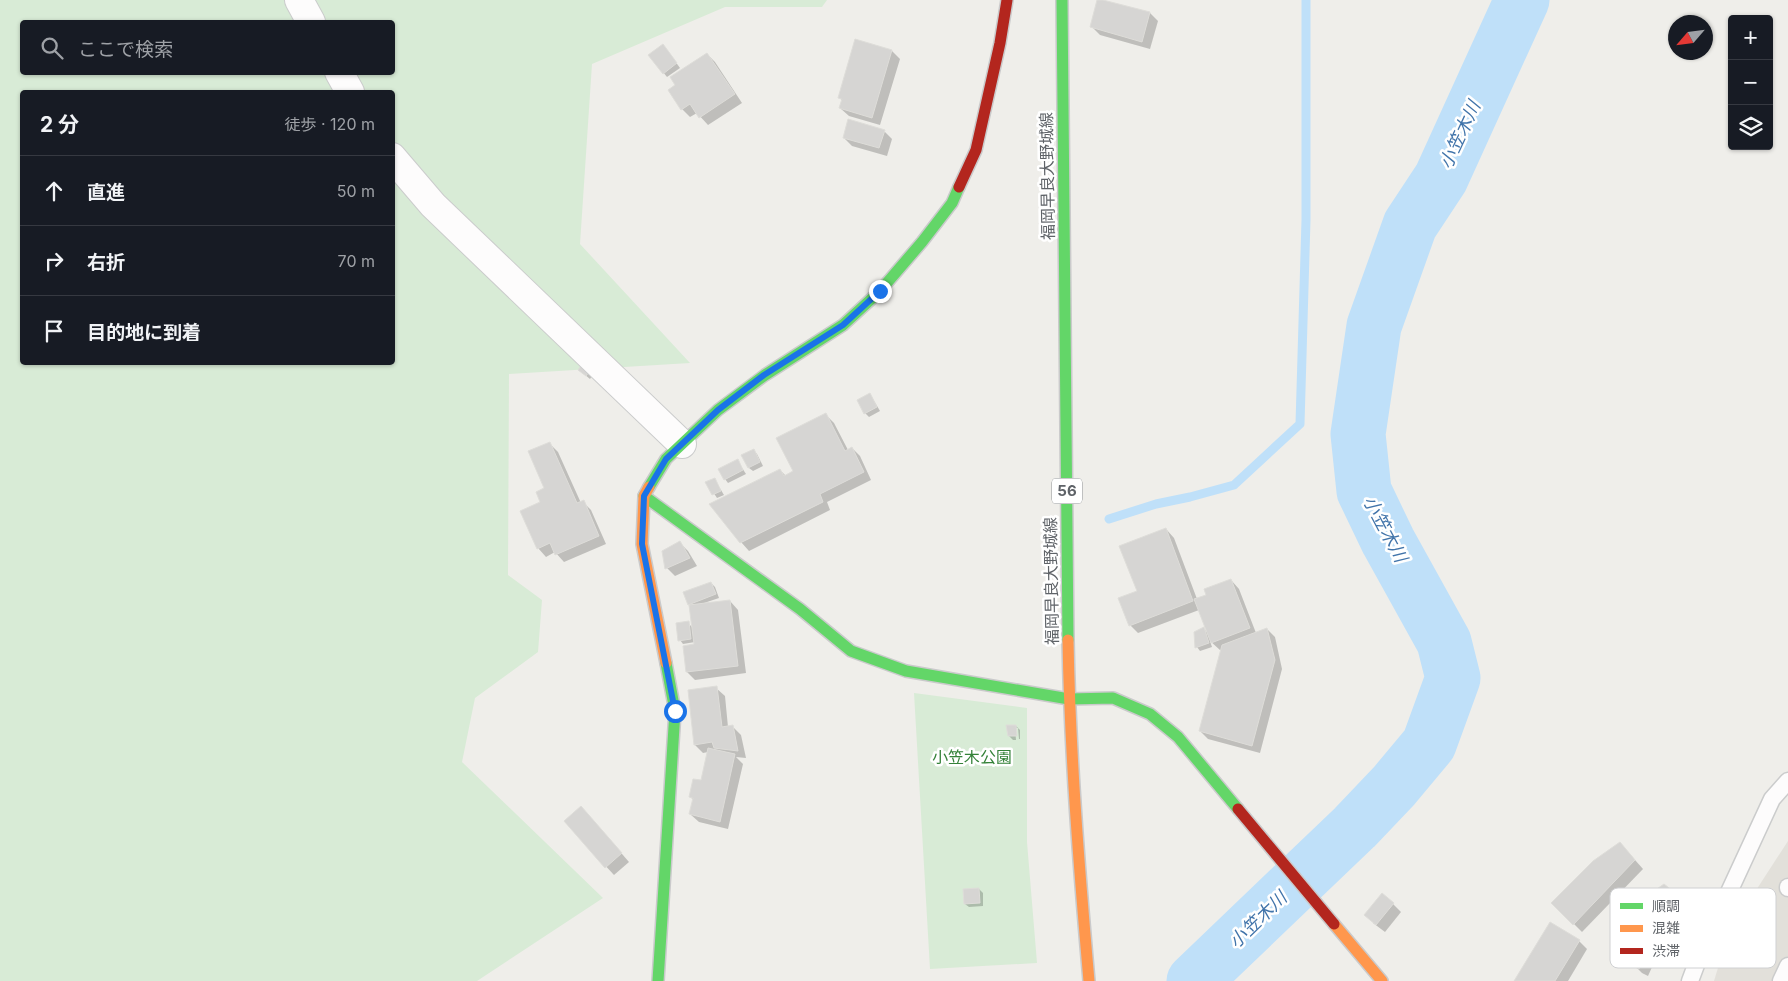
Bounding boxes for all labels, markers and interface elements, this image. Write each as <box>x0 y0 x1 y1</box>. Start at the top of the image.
north arrow <box>1668 15 1713 60</box>
map controls <box>1728 15 1773 150</box>
button: + <box>1728 15 1773 60</box>
search box <box>20 20 395 75</box>
icon: search <box>38 34 66 62</box>
text: ここで検索 <box>78 38 173 61</box>
button: − <box>1728 60 1773 105</box>
water label: 小笠木川 <box>1435 96 1485 172</box>
button: layers <box>1728 105 1773 150</box>
text: 2 分 <box>40 112 79 137</box>
street label: 福岡早良大野城線 <box>1036 112 1058 240</box>
text: 徒歩 · 120 m <box>285 114 375 134</box>
icon: ahead <box>40 177 68 205</box>
text: 直進 <box>87 181 125 204</box>
text: 50 m <box>337 181 375 201</box>
icon: right <box>40 247 68 275</box>
text: 右折 <box>87 251 125 274</box>
text: 70 m <box>338 251 375 271</box>
route end <box>869 280 892 303</box>
icon: arrive <box>40 317 68 345</box>
text: 目的地に到着 <box>87 321 201 344</box>
road number: 56 <box>1052 478 1082 504</box>
water label: 小笠木川 <box>1359 492 1413 567</box>
street label: 福岡早良大野城線 <box>1040 517 1062 645</box>
route start <box>664 700 687 723</box>
park label: 小笠木公園 <box>932 747 1012 767</box>
water label: 小笠木川 <box>1224 886 1292 952</box>
legend <box>1610 888 1776 968</box>
text: 順調 <box>1652 897 1680 914</box>
text: 混雑 <box>1652 919 1680 936</box>
text: 渋滞 <box>1652 942 1680 959</box>

